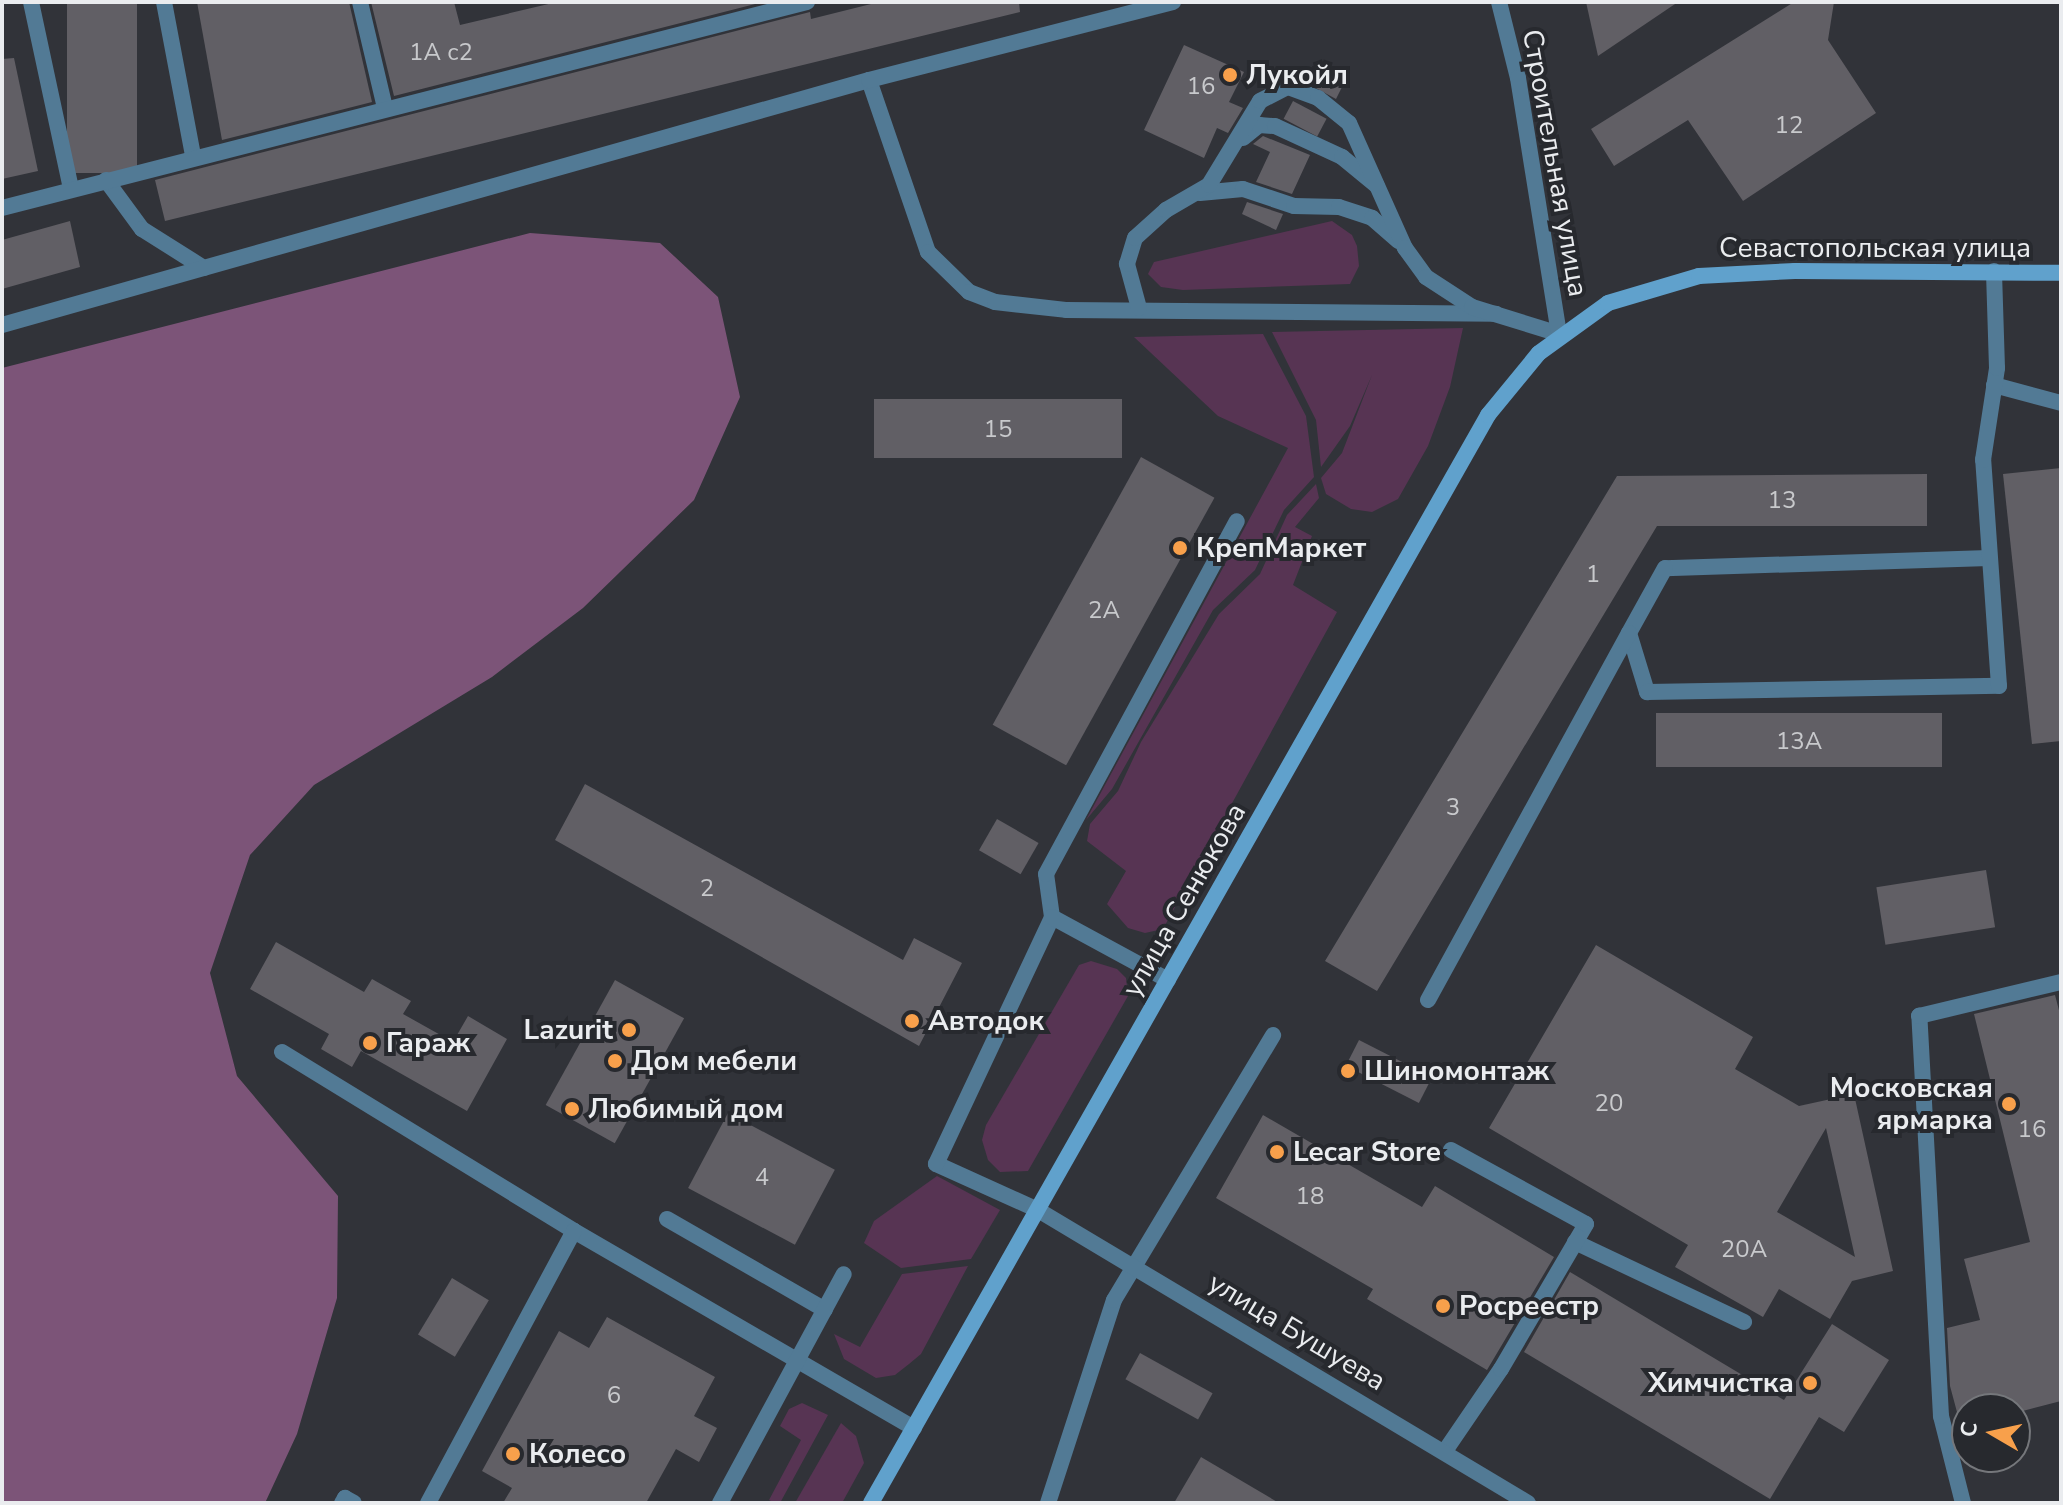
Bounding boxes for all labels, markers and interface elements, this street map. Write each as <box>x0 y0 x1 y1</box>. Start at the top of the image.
street label: Строительная улица <box>1515 27 1595 299</box>
house number: 1А с2 <box>409 39 473 67</box>
place label: Лукойл <box>1246 58 1348 92</box>
marker: Лукойл <box>1221 66 1239 84</box>
house number: 16 <box>1187 73 1215 101</box>
house number: 12 <box>1775 112 1803 140</box>
street label: Севастопольская улица <box>1719 231 2031 265</box>
house number: 15 <box>984 416 1012 444</box>
house number: 13 <box>1768 487 1796 515</box>
place label: КрепМаркет <box>1196 531 1366 565</box>
marker: КрепМаркет <box>1171 539 1189 557</box>
house number: 1 <box>1586 561 1600 589</box>
house number: 2А <box>1088 597 1120 625</box>
house number: 13А <box>1776 728 1822 756</box>
house number: 3 <box>1446 794 1460 822</box>
street label: улица Сенюкова <box>1115 797 1253 1003</box>
house number: 2 <box>700 875 714 903</box>
place label: Автодок <box>928 1004 1044 1038</box>
marker: Автодок <box>903 1012 921 1030</box>
place label: Lazurit <box>524 1013 613 1047</box>
marker: Lazurit <box>620 1021 638 1039</box>
place label: Гараж <box>386 1026 470 1060</box>
marker: Гараж <box>361 1034 379 1052</box>
place label: Дом мебели <box>631 1044 797 1078</box>
marker: Дом мебели <box>606 1052 624 1070</box>
place label: Шиномонтаж <box>1364 1054 1549 1088</box>
marker: Шиномонтаж <box>1339 1062 1357 1080</box>
place label: Московская ярмарка <box>1830 1071 1993 1137</box>
house number: 20 <box>1595 1090 1623 1118</box>
place label: Любимый дом <box>588 1092 784 1126</box>
marker: Московская ярмарка <box>2000 1095 2018 1113</box>
marker: Любимый дом <box>563 1100 581 1118</box>
house number: 16 <box>2018 1116 2046 1144</box>
place label: Lecar Store <box>1293 1135 1441 1169</box>
marker: Lecar Store <box>1268 1143 1286 1161</box>
house number: 4 <box>755 1164 769 1192</box>
house number: 18 <box>1296 1183 1324 1211</box>
house number: 20А <box>1721 1236 1767 1264</box>
street label: улица Бушуева <box>1202 1266 1392 1398</box>
place label: Росреестр <box>1459 1289 1599 1323</box>
marker: Росреестр <box>1434 1297 1452 1315</box>
place label: Химчистка <box>1648 1366 1794 1400</box>
marker: Химчистка <box>1801 1374 1819 1392</box>
house number: 6 <box>607 1382 621 1410</box>
north arrow <box>1951 1393 2031 1473</box>
text: С <box>1953 1420 1985 1439</box>
place label: Колесо <box>529 1437 626 1471</box>
marker: Колесо <box>504 1445 522 1463</box>

